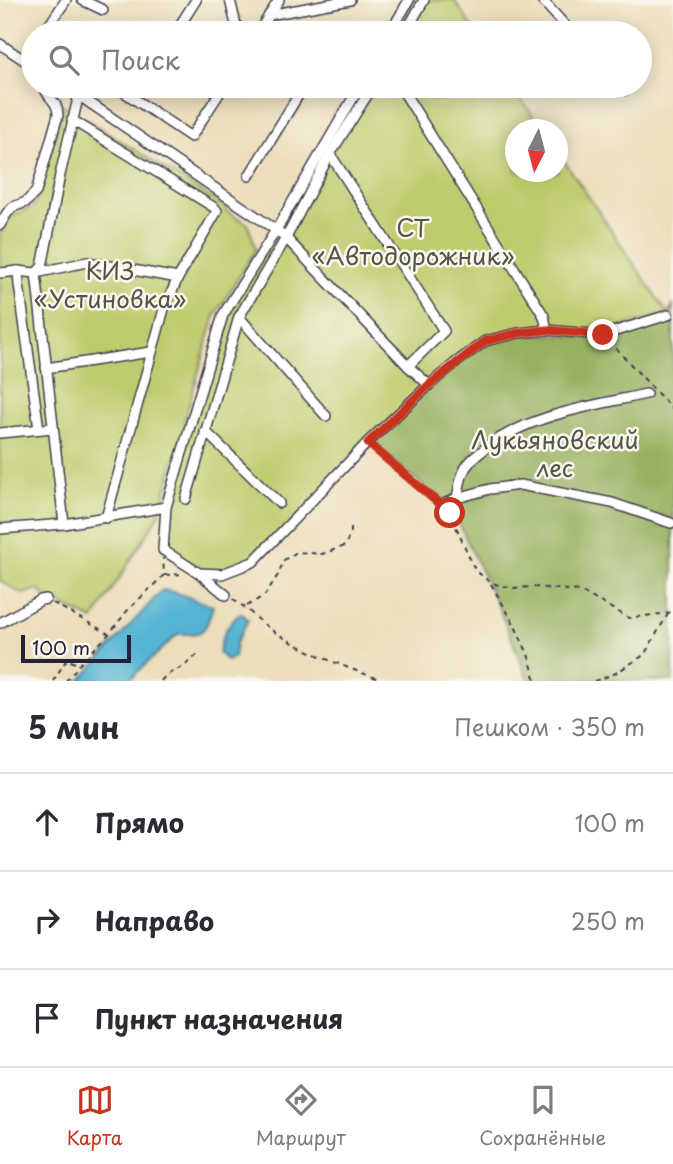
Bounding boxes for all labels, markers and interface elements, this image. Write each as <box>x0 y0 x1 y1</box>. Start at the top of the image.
search box <box>21 21 652 98</box>
text: Поиск <box>101 40 180 79</box>
icon: search <box>45 41 83 79</box>
north arrow <box>505 119 568 182</box>
park label: СТ «Автодорожник» <box>312 209 514 273</box>
park label: КИЗ «Устиновка» <box>34 252 186 316</box>
route end <box>587 319 618 350</box>
park label: Лукьяновский лес <box>471 421 639 485</box>
route start <box>434 497 465 528</box>
scale bar <box>21 632 131 664</box>
text: 100 m <box>32 633 90 661</box>
text: 5 мин <box>28 704 120 749</box>
text: Пешком · 350 m <box>454 709 645 744</box>
icon: ahead <box>28 803 66 841</box>
text: Прямо <box>95 803 184 842</box>
text: 100 m <box>575 805 645 840</box>
icon: right <box>28 901 66 939</box>
text: Направо <box>95 901 214 940</box>
text: 250 m <box>571 903 645 938</box>
icon: arrive <box>28 999 66 1037</box>
text: Пункт назначения <box>95 999 343 1038</box>
tab: Карта <box>67 1081 123 1151</box>
tab: Маршрут <box>256 1081 346 1151</box>
tab: Сохранённые <box>479 1081 606 1151</box>

